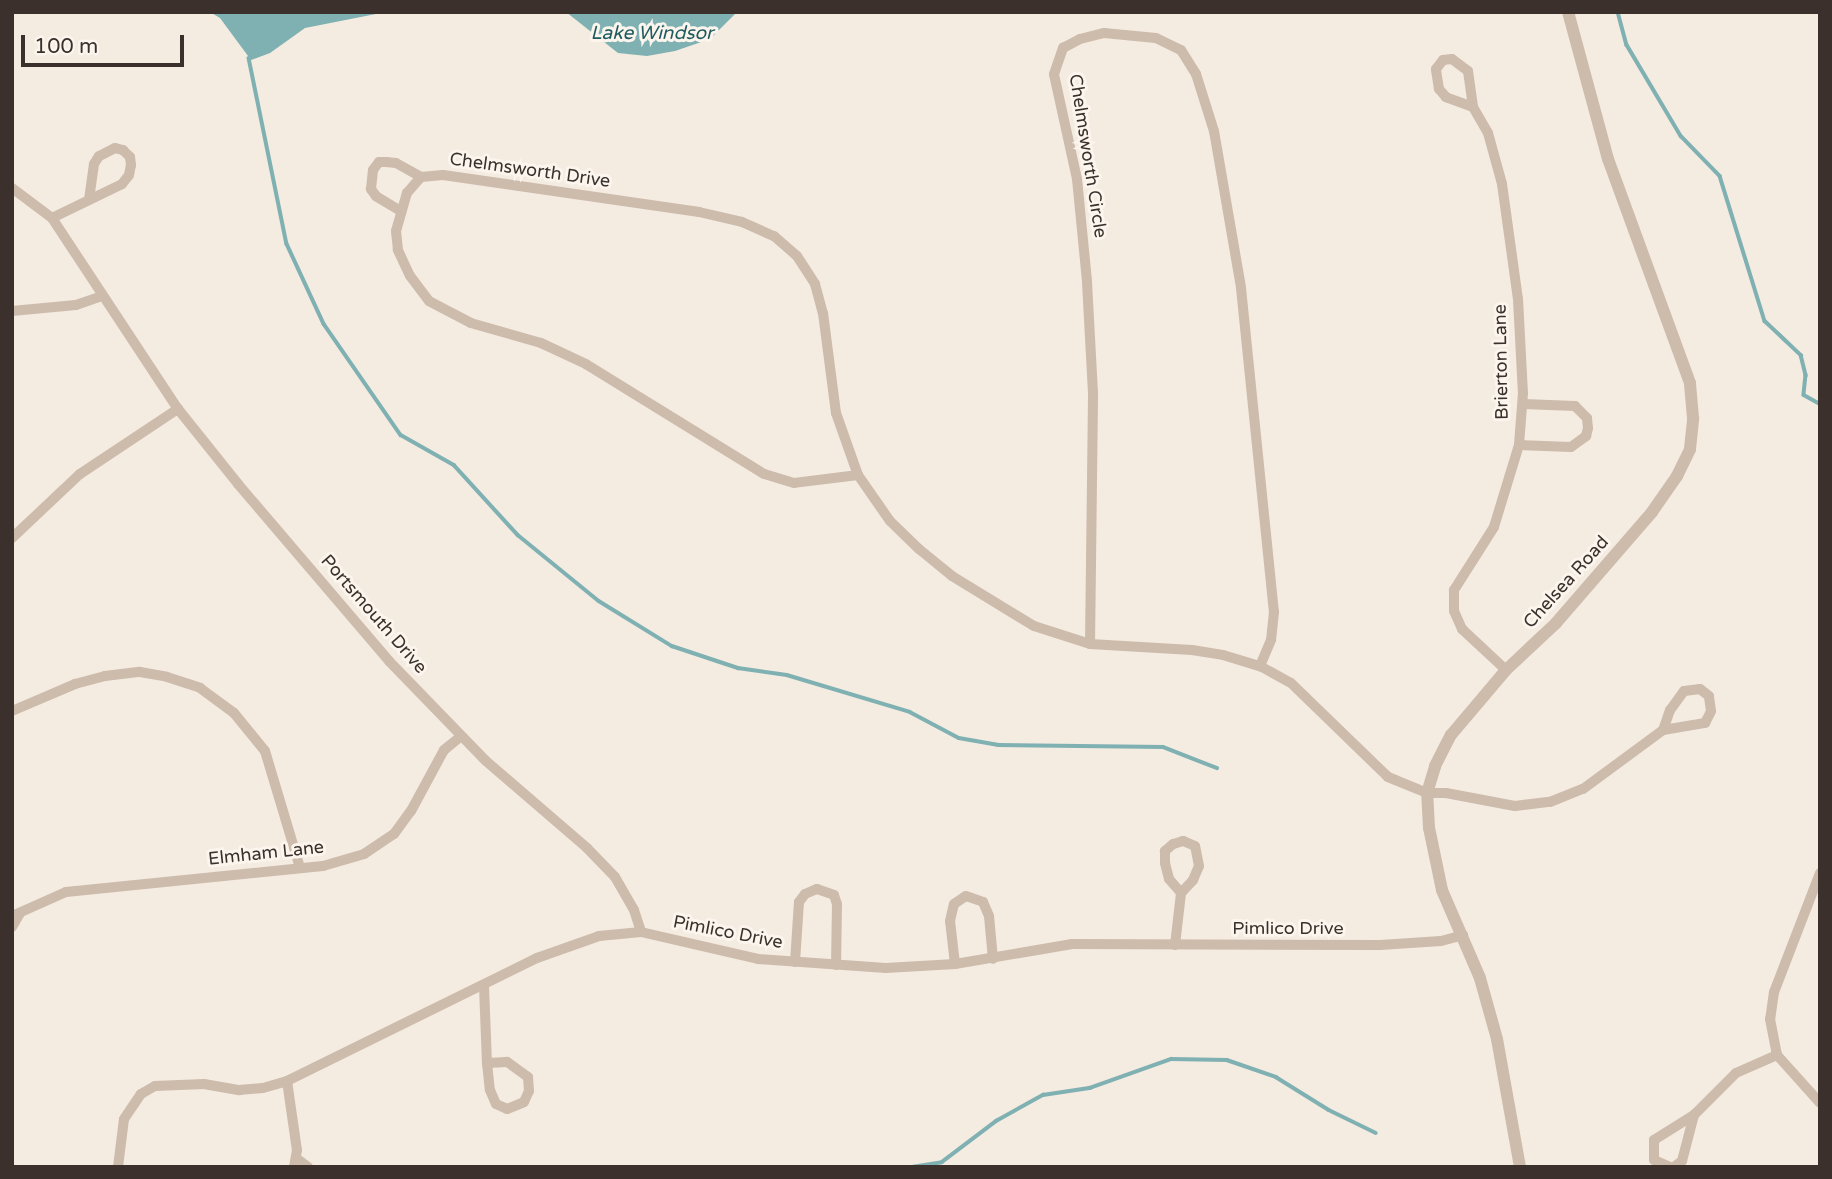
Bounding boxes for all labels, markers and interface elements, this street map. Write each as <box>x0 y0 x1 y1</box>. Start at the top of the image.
scale bar <box>24 21 187 65</box>
water label: Lake Windsor <box>591 23 713 45</box>
text: 100 m <box>34 34 98 59</box>
street label: Chelmsworth Circle <box>1064 73 1112 239</box>
street label: Chelmsworth Drive <box>448 148 612 192</box>
street label: Brierton Lane <box>1489 304 1513 420</box>
street label: Chelsea Road <box>1519 531 1613 633</box>
street label: Portsmouth Drive <box>316 550 432 678</box>
street label: Elmham Lane <box>207 836 325 870</box>
street label: Pimlico Drive <box>671 911 785 953</box>
street label: Pimlico Drive <box>1232 917 1344 939</box>

